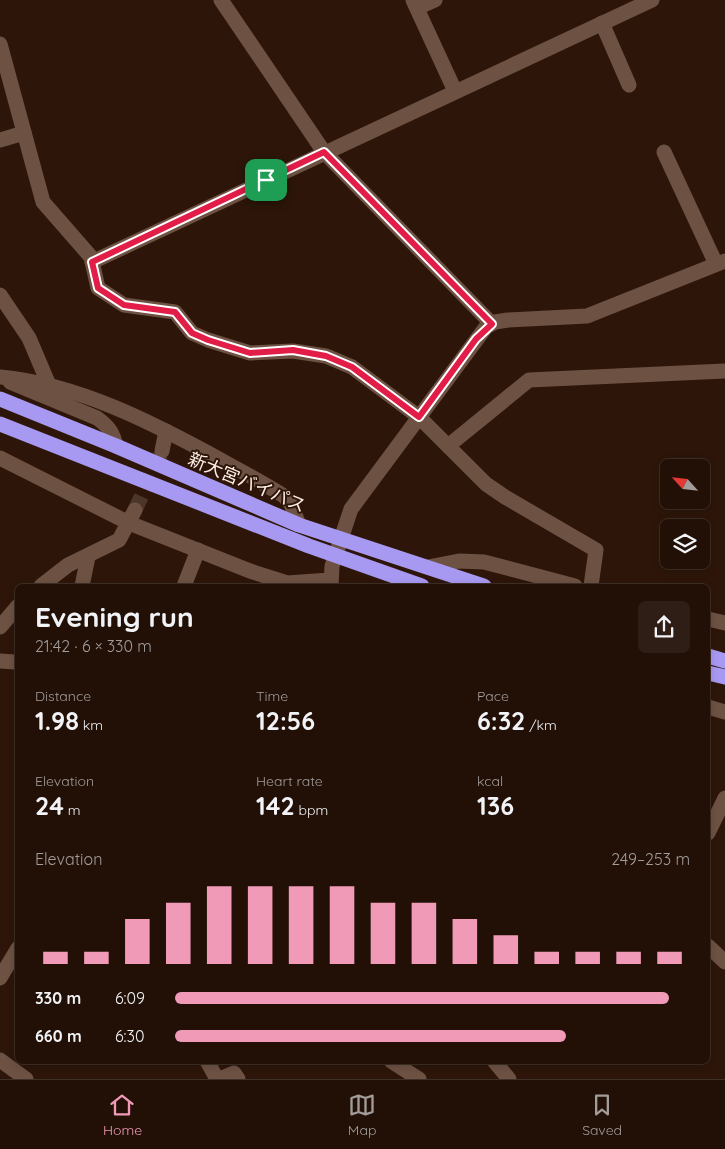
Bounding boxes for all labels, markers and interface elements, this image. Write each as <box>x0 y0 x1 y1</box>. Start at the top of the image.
pin <box>245 159 287 201</box>
icon: arrive <box>252 166 280 194</box>
street label: 新大宮バイパス <box>185 447 309 517</box>
north arrow <box>660 459 710 509</box>
map controls <box>660 459 710 569</box>
button: layers <box>660 519 710 569</box>
text: Evening run <box>35 599 194 634</box>
button: share <box>638 601 690 653</box>
text: 21:42 · 6 × 330 m <box>35 636 152 656</box>
text: Distance <box>35 687 91 705</box>
text: Time <box>256 687 288 705</box>
text: Pace <box>477 687 509 705</box>
text: 1.98 <box>35 705 79 736</box>
text: 12:56 <box>256 705 315 736</box>
text: 6:32 <box>477 705 525 736</box>
text: km <box>79 716 103 734</box>
text: /km <box>525 716 557 734</box>
text: Elevation <box>35 772 94 790</box>
text: Heart rate <box>256 772 323 790</box>
text: kcal <box>477 772 503 790</box>
text: 24 <box>35 790 64 821</box>
text: 142 <box>256 790 295 821</box>
text: 136 <box>477 790 514 821</box>
text: m <box>64 801 81 819</box>
text: bpm <box>295 801 328 819</box>
text: Elevation <box>35 849 102 869</box>
text: 249–253 m <box>611 849 690 869</box>
text: 330 m <box>35 988 81 1008</box>
text: 6:09 <box>115 988 145 1008</box>
text: 660 m <box>35 1026 82 1046</box>
text: 6:30 <box>115 1026 145 1046</box>
tab: Home <box>103 1091 142 1139</box>
tab: Map <box>348 1091 376 1139</box>
tab: Saved <box>582 1091 622 1139</box>

